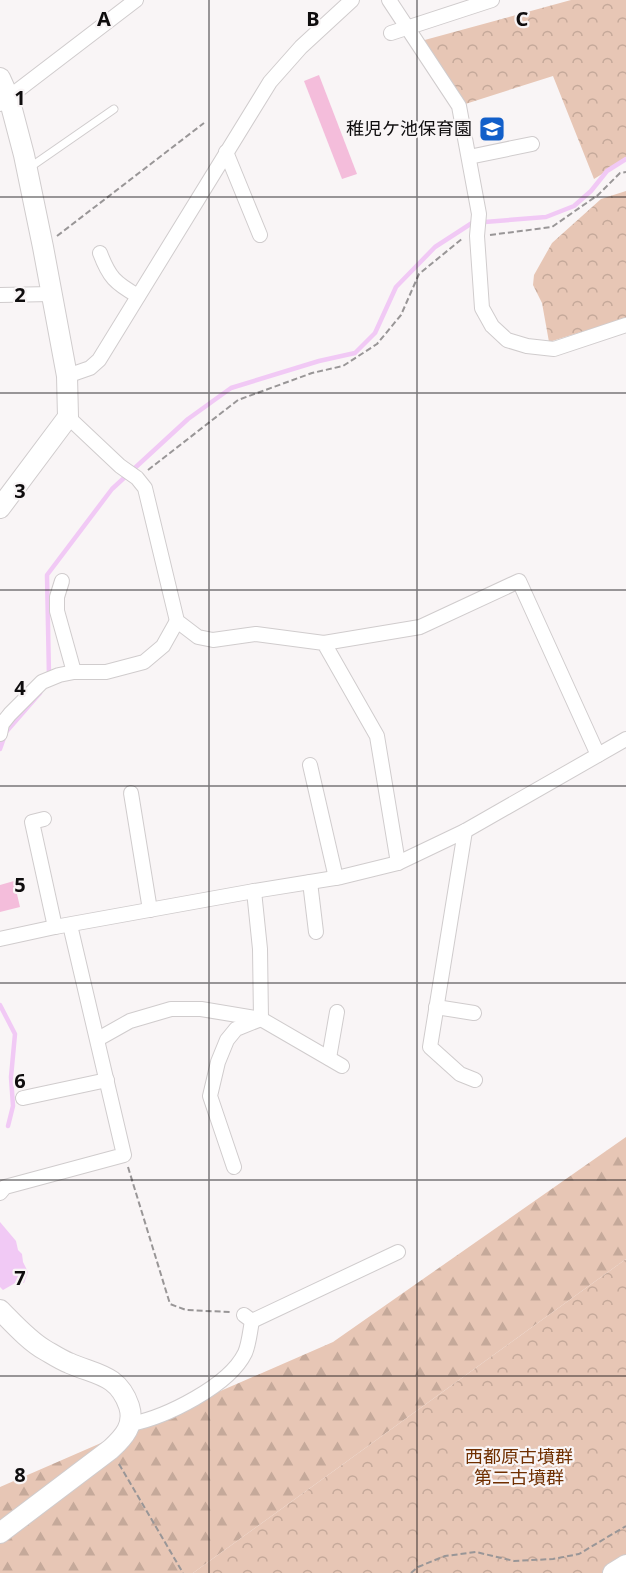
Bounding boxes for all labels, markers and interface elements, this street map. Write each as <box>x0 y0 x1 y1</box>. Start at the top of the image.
text: A <box>97 5 111 32</box>
text: B <box>306 5 320 32</box>
text: C <box>516 5 529 32</box>
text: 1 <box>14 84 26 111</box>
school or university icon: 稚児ケ池保育園 <box>477 114 507 144</box>
place label: 稚児ケ池保育園 <box>346 116 472 140</box>
text: 2 <box>14 281 26 308</box>
text: 3 <box>14 477 26 504</box>
text: 4 <box>14 674 26 701</box>
text: 5 <box>14 871 26 898</box>
text: 6 <box>14 1067 26 1094</box>
text: 7 <box>14 1264 26 1291</box>
park label: 西都原古墳群 第二古墳群 <box>465 1444 573 1489</box>
text: 8 <box>14 1461 26 1488</box>

